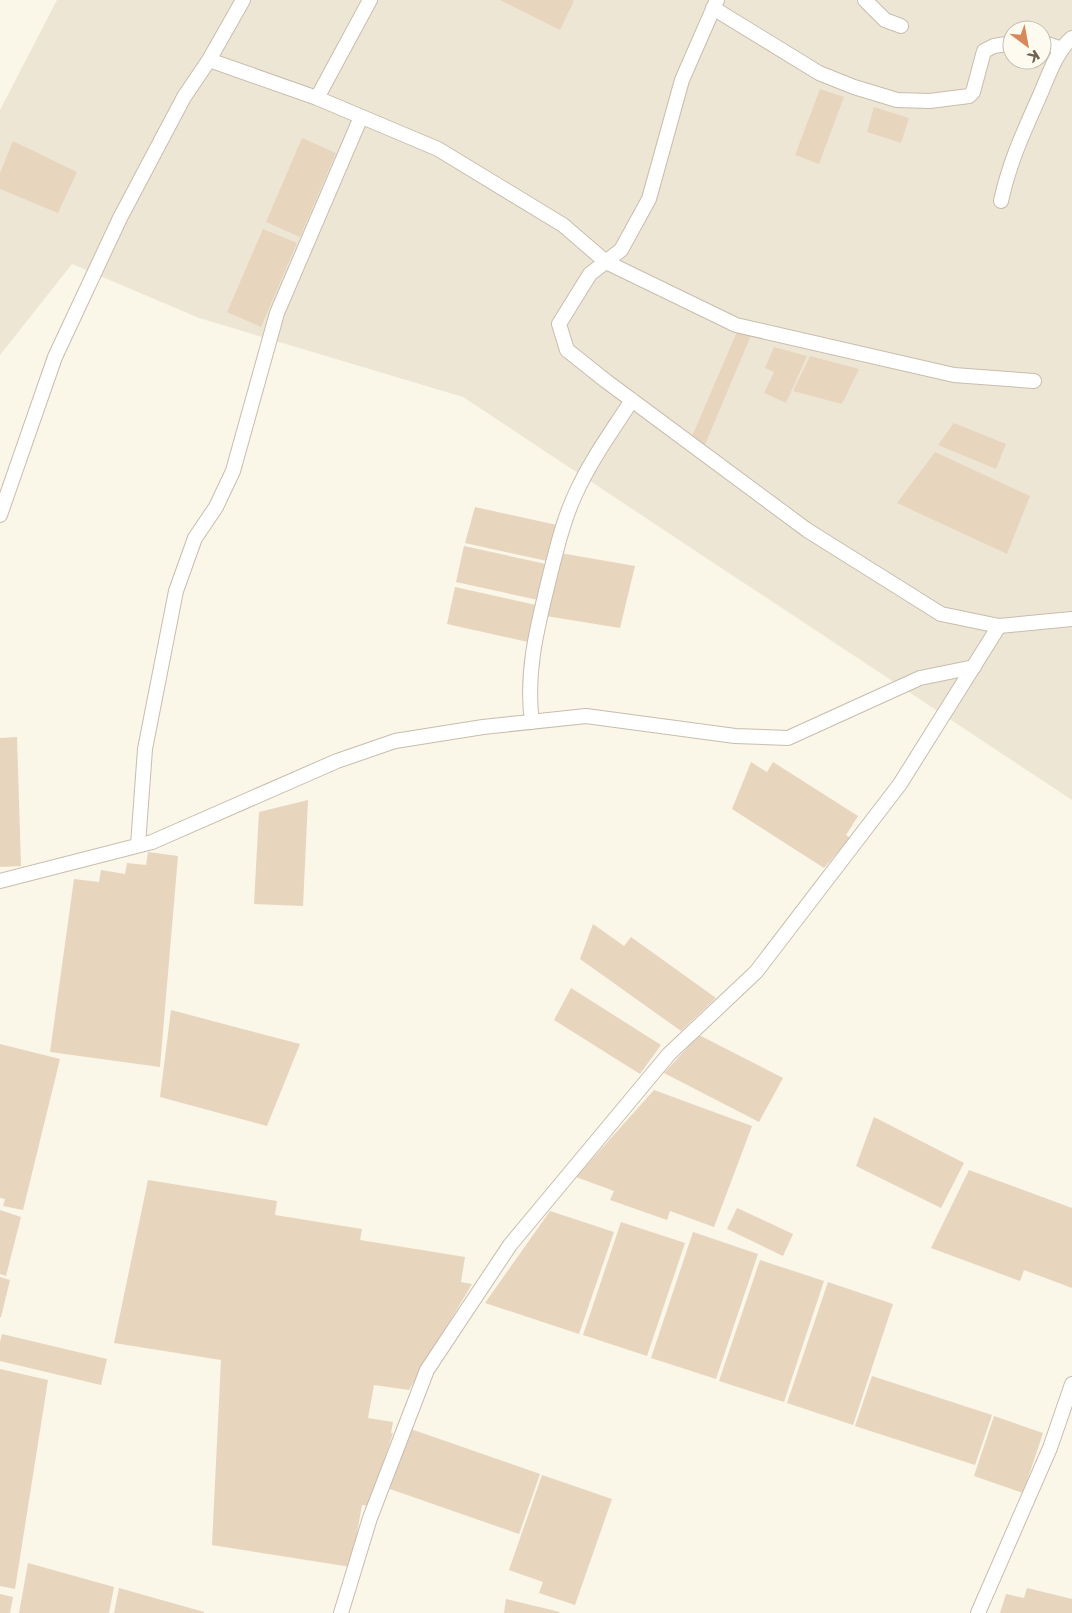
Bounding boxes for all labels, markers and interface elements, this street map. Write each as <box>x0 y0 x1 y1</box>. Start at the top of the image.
north arrow <box>1002 20 1052 70</box>
text: K <box>1024 46 1043 66</box>

